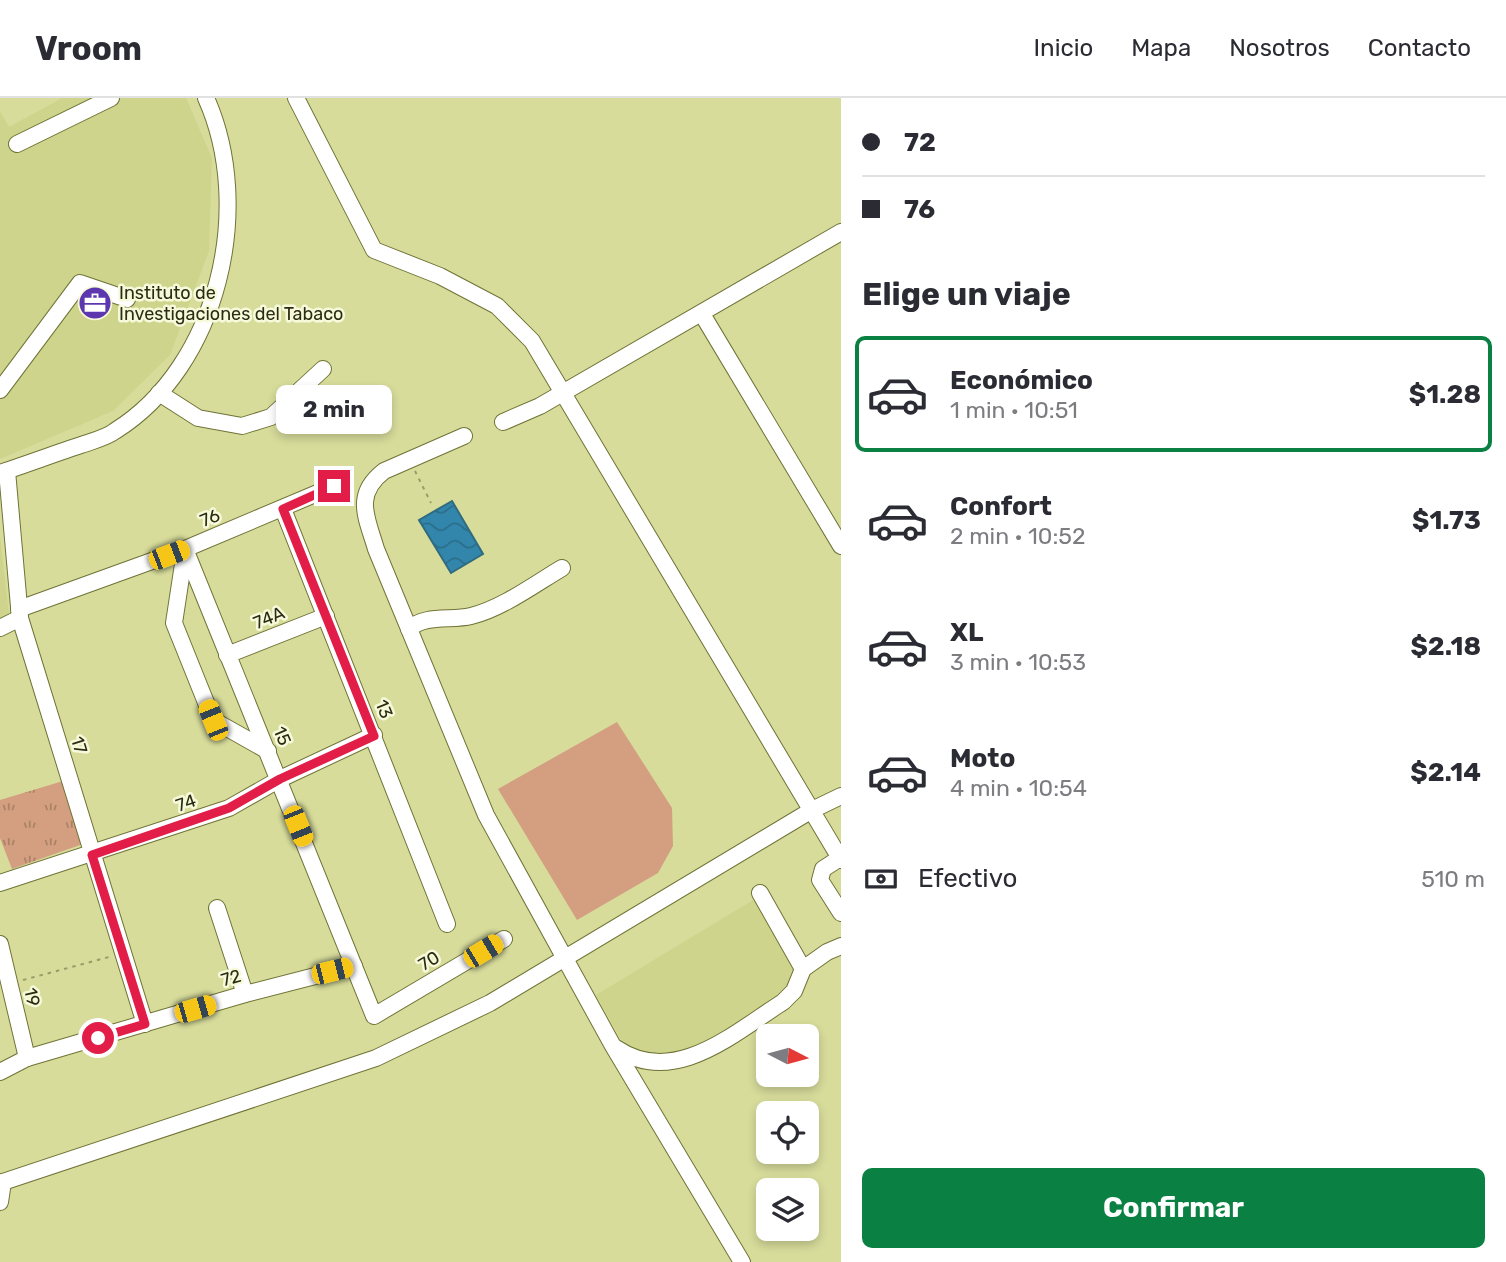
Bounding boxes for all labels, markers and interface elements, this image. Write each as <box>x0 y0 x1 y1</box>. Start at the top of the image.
text: Vroom <box>35 29 142 68</box>
text: Inicio <box>1034 34 1093 62</box>
text: Mapa <box>1131 34 1191 62</box>
text: Nosotros <box>1229 34 1330 62</box>
text: Contacto <box>1368 34 1471 62</box>
text: 72 <box>904 127 936 158</box>
text: 76 <box>904 194 935 225</box>
text: Elige un viaje <box>862 275 1071 313</box>
place label: Instituto de Investigaciones del Tabaco <box>119 282 343 325</box>
office icon: Instituto de Investigaciones del Tabaco <box>76 284 114 322</box>
icon: car <box>866 363 929 426</box>
text: Económico <box>950 365 1093 396</box>
text: $1.28 <box>1409 379 1481 410</box>
callout: 2 min <box>276 384 392 434</box>
text: 2 min <box>303 395 365 423</box>
text: 1 min · 10:51 <box>950 396 1078 424</box>
route end <box>318 470 350 502</box>
icon: car <box>866 489 929 552</box>
text: Confort <box>950 491 1052 522</box>
street label: 76 <box>197 504 223 532</box>
text: $1.73 <box>1412 505 1481 536</box>
text: 2 min · 10:52 <box>950 522 1085 550</box>
car <box>146 538 193 572</box>
street label: 74A <box>250 602 288 634</box>
icon: car <box>866 615 929 678</box>
text: XL <box>950 617 983 648</box>
text: $2.18 <box>1411 631 1481 662</box>
text: 3 min · 10:53 <box>950 648 1086 676</box>
street label: 13 <box>370 696 398 722</box>
car <box>196 697 231 743</box>
street label: 15 <box>268 723 296 749</box>
street label: 17 <box>66 734 92 756</box>
icon: car <box>866 741 929 804</box>
text: Moto <box>950 743 1015 774</box>
text: $2.14 <box>1410 757 1481 788</box>
text: 4 min · 10:54 <box>950 774 1087 802</box>
street label: 74 <box>173 789 199 817</box>
car <box>281 803 316 849</box>
icon: cash <box>862 860 900 898</box>
text: Efectivo <box>918 863 1017 894</box>
text: 510 m <box>1421 865 1485 893</box>
car <box>460 931 507 971</box>
street label: 70 <box>414 946 444 976</box>
car <box>310 956 355 986</box>
street label: 72 <box>218 965 244 991</box>
street label: 19 <box>19 986 45 1008</box>
car <box>172 993 219 1025</box>
route start <box>82 1022 114 1054</box>
north arrow <box>756 1024 819 1087</box>
map controls <box>756 1024 819 1241</box>
button: locate <box>756 1101 819 1164</box>
button: Confirmar <box>862 1168 1485 1248</box>
button: layers <box>756 1178 819 1241</box>

